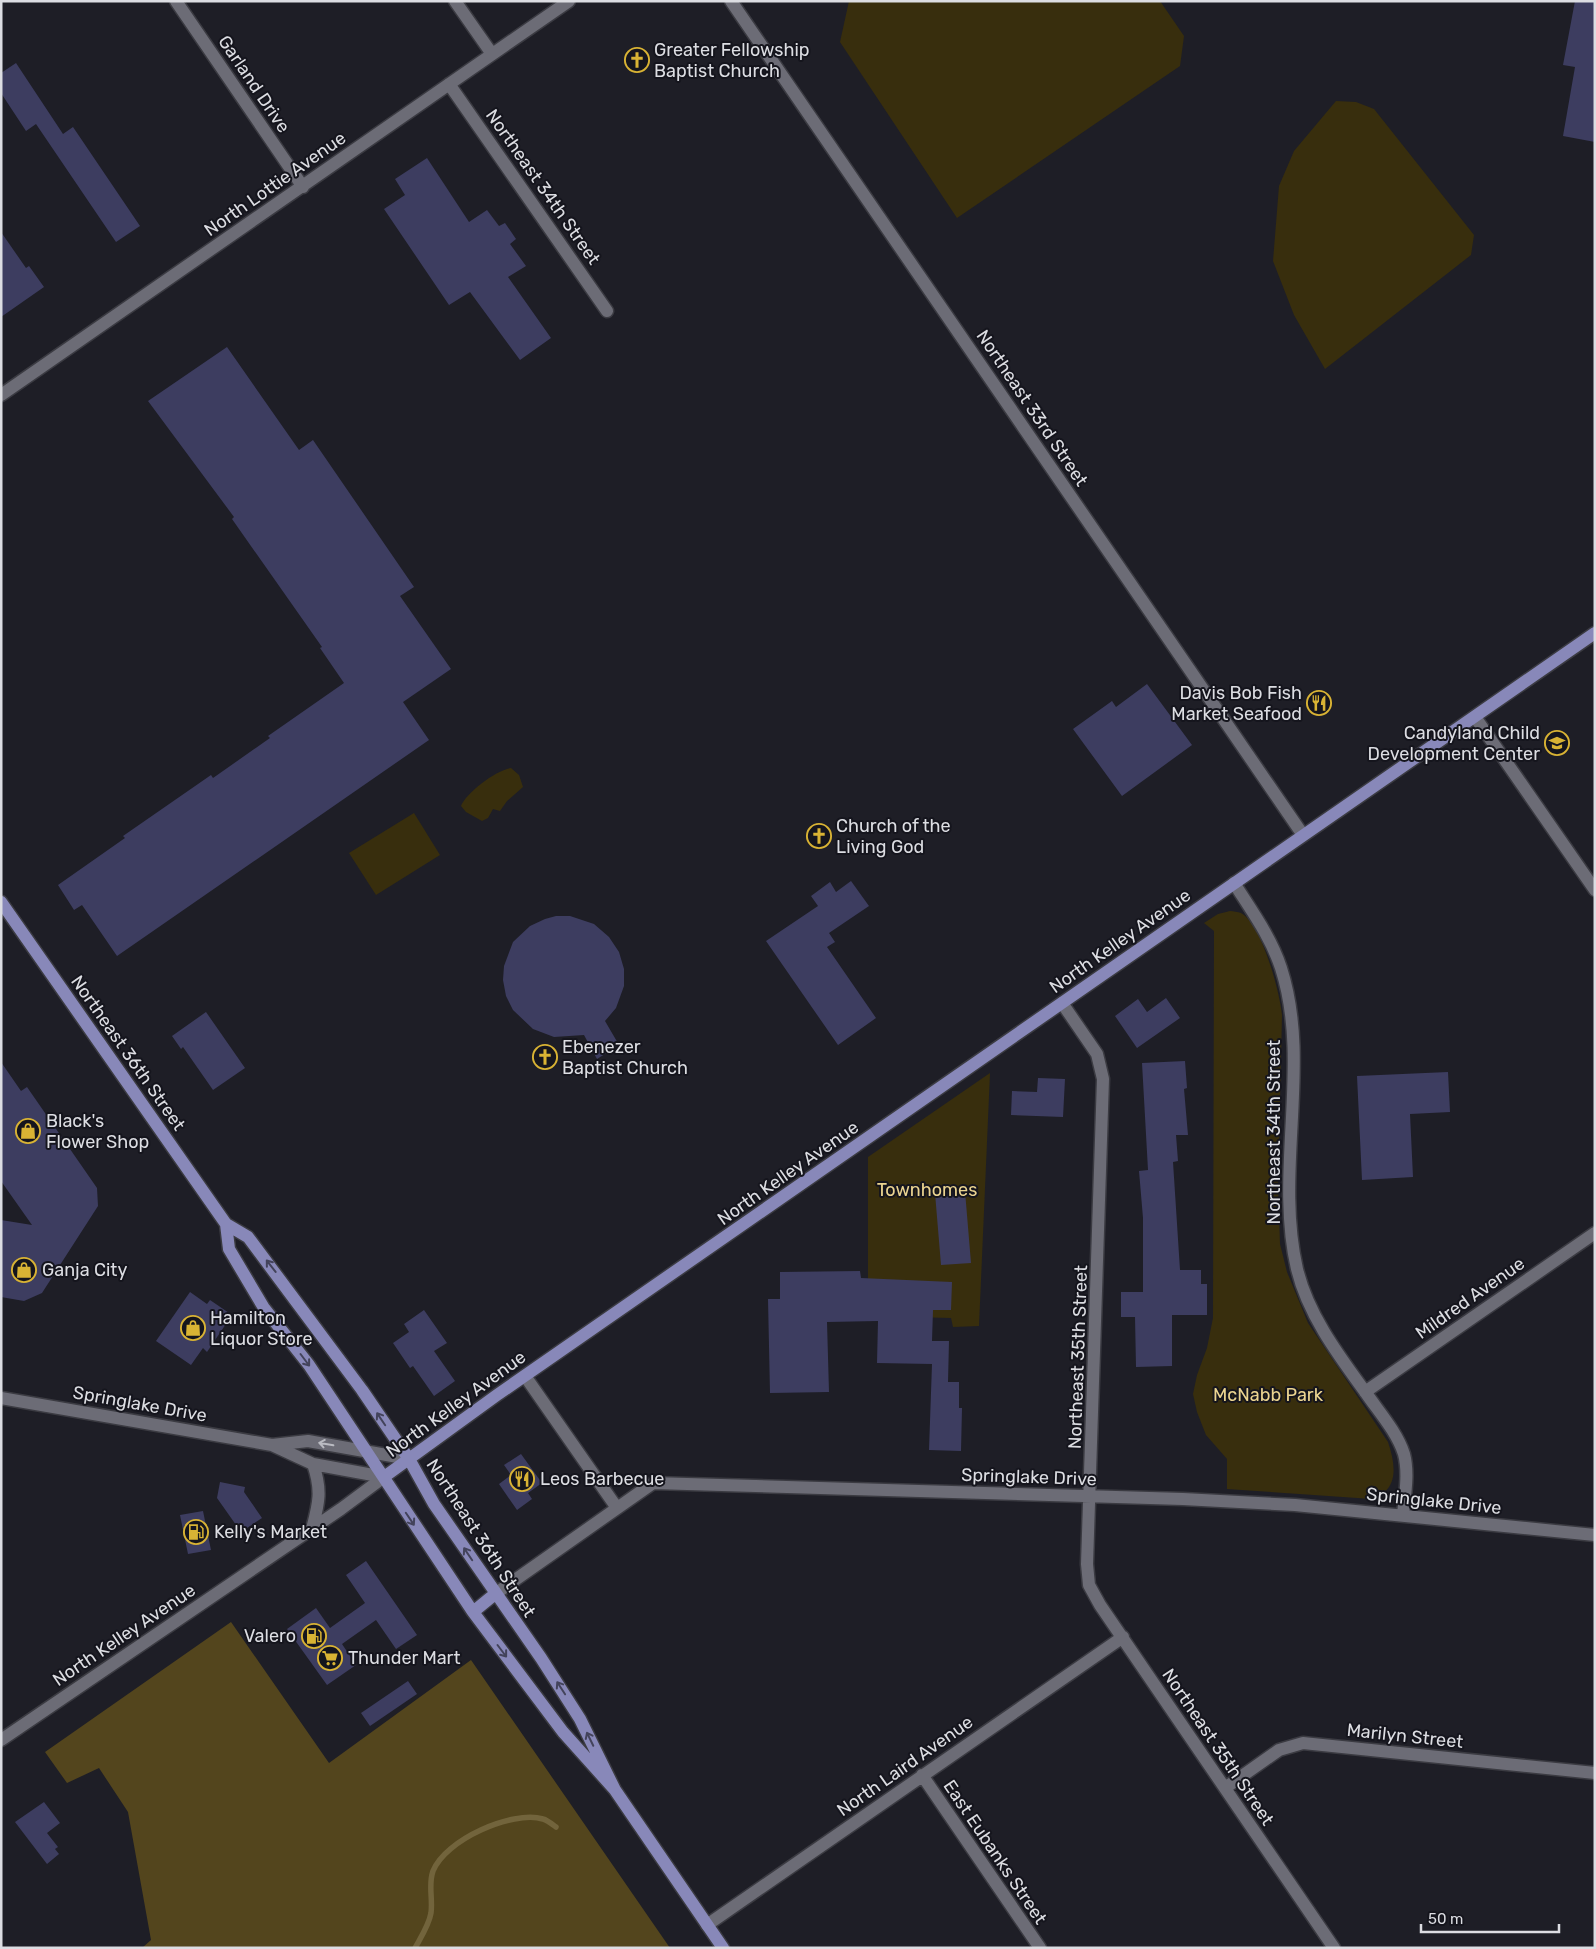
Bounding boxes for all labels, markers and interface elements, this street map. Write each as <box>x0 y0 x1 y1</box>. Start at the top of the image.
street label: Garland Drive <box>213 31 295 137</box>
place label: Greater Fellowship Baptist Church <box>654 39 809 82</box>
church icon: Greater Fellowship Baptist Church <box>624 47 650 73</box>
street label: Northeast 34th Street <box>481 105 605 269</box>
street label: North Lottie Avenue <box>200 127 350 241</box>
street label: Northeast 33rd Street <box>972 326 1092 490</box>
place label: Davis Bob Fish Market Seafood <box>1171 682 1302 725</box>
restaurant icon: Davis Bob Fish Market Seafood <box>1306 690 1332 716</box>
place label: Candyland Child Development Center <box>1368 722 1540 765</box>
school or university icon: Candyland Child Development Center <box>1544 730 1570 756</box>
place label: Church of the Living God <box>836 815 951 858</box>
church icon: Church of the Living God <box>806 823 832 849</box>
street label: North Kelley Avenue <box>1045 884 1195 998</box>
street label: Northeast 36th Street <box>66 971 190 1135</box>
place label: Ebenezer Baptist Church <box>562 1036 688 1079</box>
street label: Northeast 34th Street <box>1263 1040 1285 1224</box>
church icon: Ebenezer Baptist Church <box>532 1044 558 1070</box>
place label: Black's Flower Shop <box>46 1110 149 1153</box>
street label: North Kelley Avenue <box>713 1116 863 1230</box>
shop icon: Black's Flower Shop <box>15 1118 41 1144</box>
park label: Townhomes <box>877 1179 977 1201</box>
street label: Mildred Avenue <box>1411 1252 1529 1344</box>
shop icon: Ganja City <box>11 1257 37 1283</box>
place label: Ganja City <box>42 1259 127 1281</box>
one-way arrow <box>266 1259 276 1273</box>
street label: Northeast 35th Street <box>1064 1265 1092 1449</box>
place label: Hamilton Liquor Store <box>210 1307 313 1350</box>
shop icon: Hamilton Liquor Store <box>180 1315 206 1341</box>
street label: North Kelley Avenue <box>382 1346 530 1462</box>
one-way arrow <box>300 1353 310 1367</box>
street label: Springlake Drive <box>71 1381 209 1427</box>
park label: McNabb Park <box>1213 1384 1324 1406</box>
one-way arrow <box>376 1412 386 1426</box>
one-way arrow <box>319 1438 335 1448</box>
street label: Northeast 36th Street <box>422 1455 540 1621</box>
street label: Springlake Drive <box>961 1464 1097 1490</box>
restaurant icon: Leos Barbecue <box>509 1466 535 1492</box>
place label: Leos Barbecue <box>540 1468 664 1490</box>
street label: Springlake Drive <box>1365 1483 1503 1519</box>
one-way arrow <box>405 1511 415 1525</box>
fuel station icon: Kelly's Market <box>183 1519 209 1545</box>
place label: Kelly's Market <box>214 1521 327 1543</box>
one-way arrow <box>463 1547 473 1561</box>
street label: North Kelley Avenue <box>48 1579 200 1691</box>
fuel station icon: Valero <box>301 1623 327 1649</box>
place label: Valero <box>244 1625 296 1647</box>
one-way arrow <box>497 1644 508 1657</box>
supermarket icon: Thunder Mart <box>317 1645 343 1671</box>
place label: Thunder Mart <box>348 1647 461 1669</box>
street label: Northeast 35th Street <box>1157 1664 1279 1830</box>
one-way arrow <box>555 1682 565 1696</box>
street label: North Laird Avenue <box>833 1711 977 1821</box>
street label: Marilyn Street <box>1346 1719 1464 1753</box>
one-way arrow <box>585 1732 594 1747</box>
street label: East Eubanks Street <box>939 1776 1051 1928</box>
scale bar <box>1421 1902 1558 1934</box>
text: 50 m <box>1428 1910 1463 1928</box>

